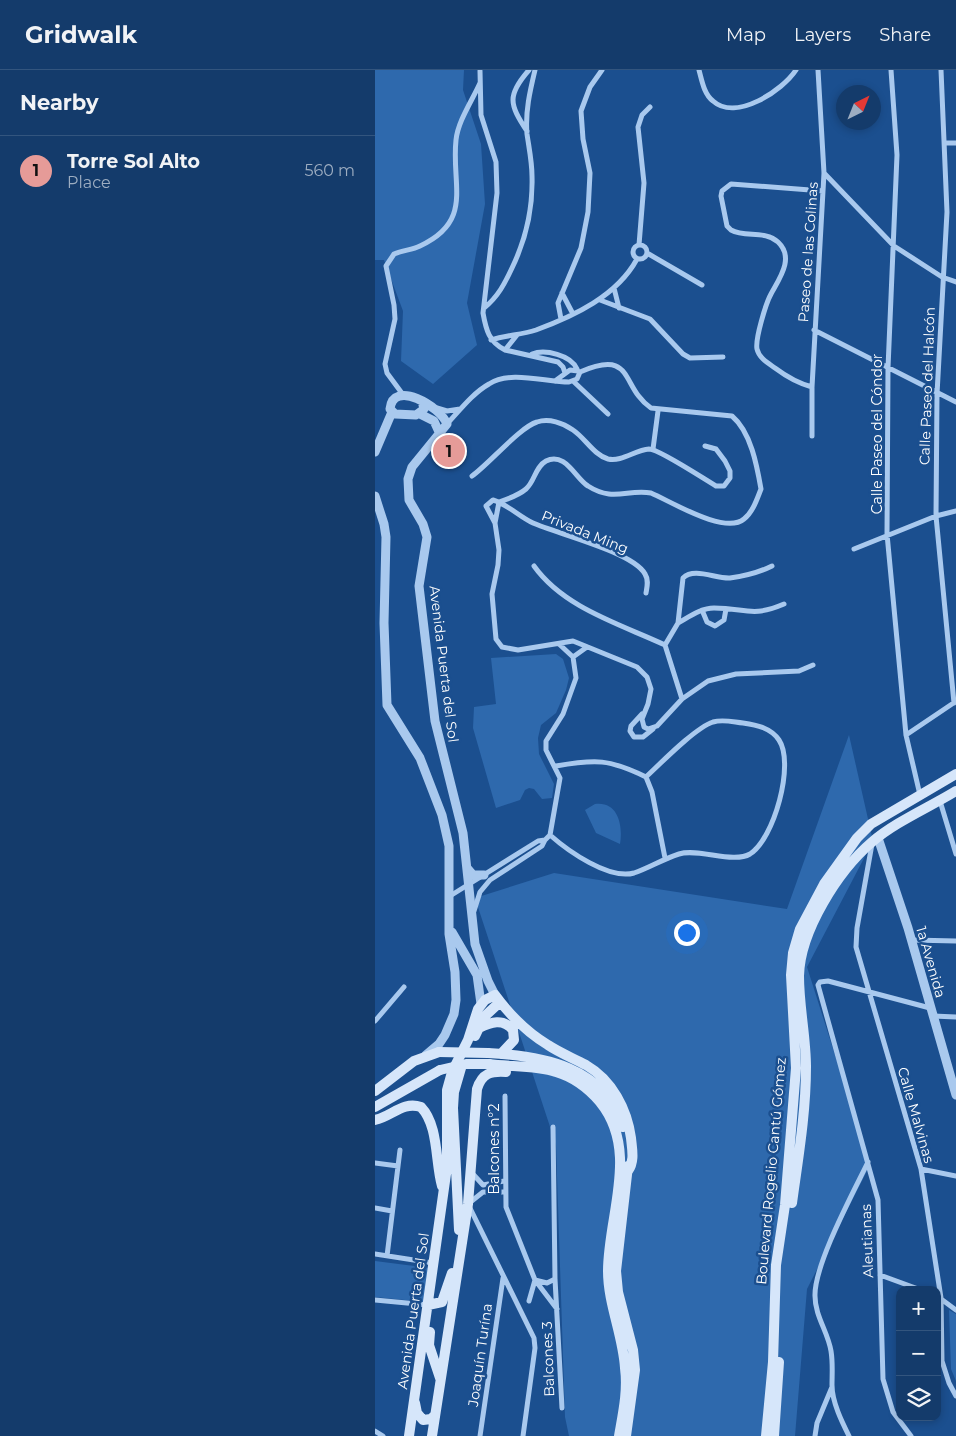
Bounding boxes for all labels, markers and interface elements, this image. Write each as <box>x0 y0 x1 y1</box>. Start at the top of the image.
text: Gridwalk <box>25 20 137 49</box>
text: Map <box>726 24 766 46</box>
text: Layers <box>794 24 851 46</box>
text: Share <box>879 24 931 46</box>
north arrow <box>836 85 881 130</box>
text: Nearby <box>20 90 99 115</box>
text: Torre Sol Alto <box>67 150 200 173</box>
text: 1 <box>33 161 39 180</box>
text: 560 m <box>304 161 355 180</box>
text: Place <box>67 173 111 192</box>
street label: Paseo de las Colinas <box>794 181 822 323</box>
street label: Calle Paseo del Halcón <box>915 307 939 465</box>
street label: Calle Paseo del Cóndor <box>868 353 886 514</box>
pin: 1 <box>433 432 465 470</box>
street label: Privada Ming <box>539 506 631 558</box>
street label: Avenida Puerta del Sol <box>425 585 463 743</box>
your location <box>674 920 700 946</box>
street label: 1a Avenida <box>912 924 950 1000</box>
street label: Boulevard Rogelio Cantú Gómez <box>752 1057 790 1285</box>
street label: Calle Malvinas <box>894 1065 938 1165</box>
street label: Balcones n°2 <box>485 1103 503 1194</box>
street label: Aleutianas <box>857 1204 877 1278</box>
street label: Avenida Puerta del Sol <box>393 1232 433 1390</box>
map controls <box>896 1286 941 1421</box>
button: + <box>896 1286 941 1331</box>
street label: Joaquín Turína <box>464 1302 496 1409</box>
street label: Balcones 3 <box>538 1321 558 1397</box>
button: − <box>896 1331 941 1376</box>
button: layers <box>896 1376 941 1421</box>

